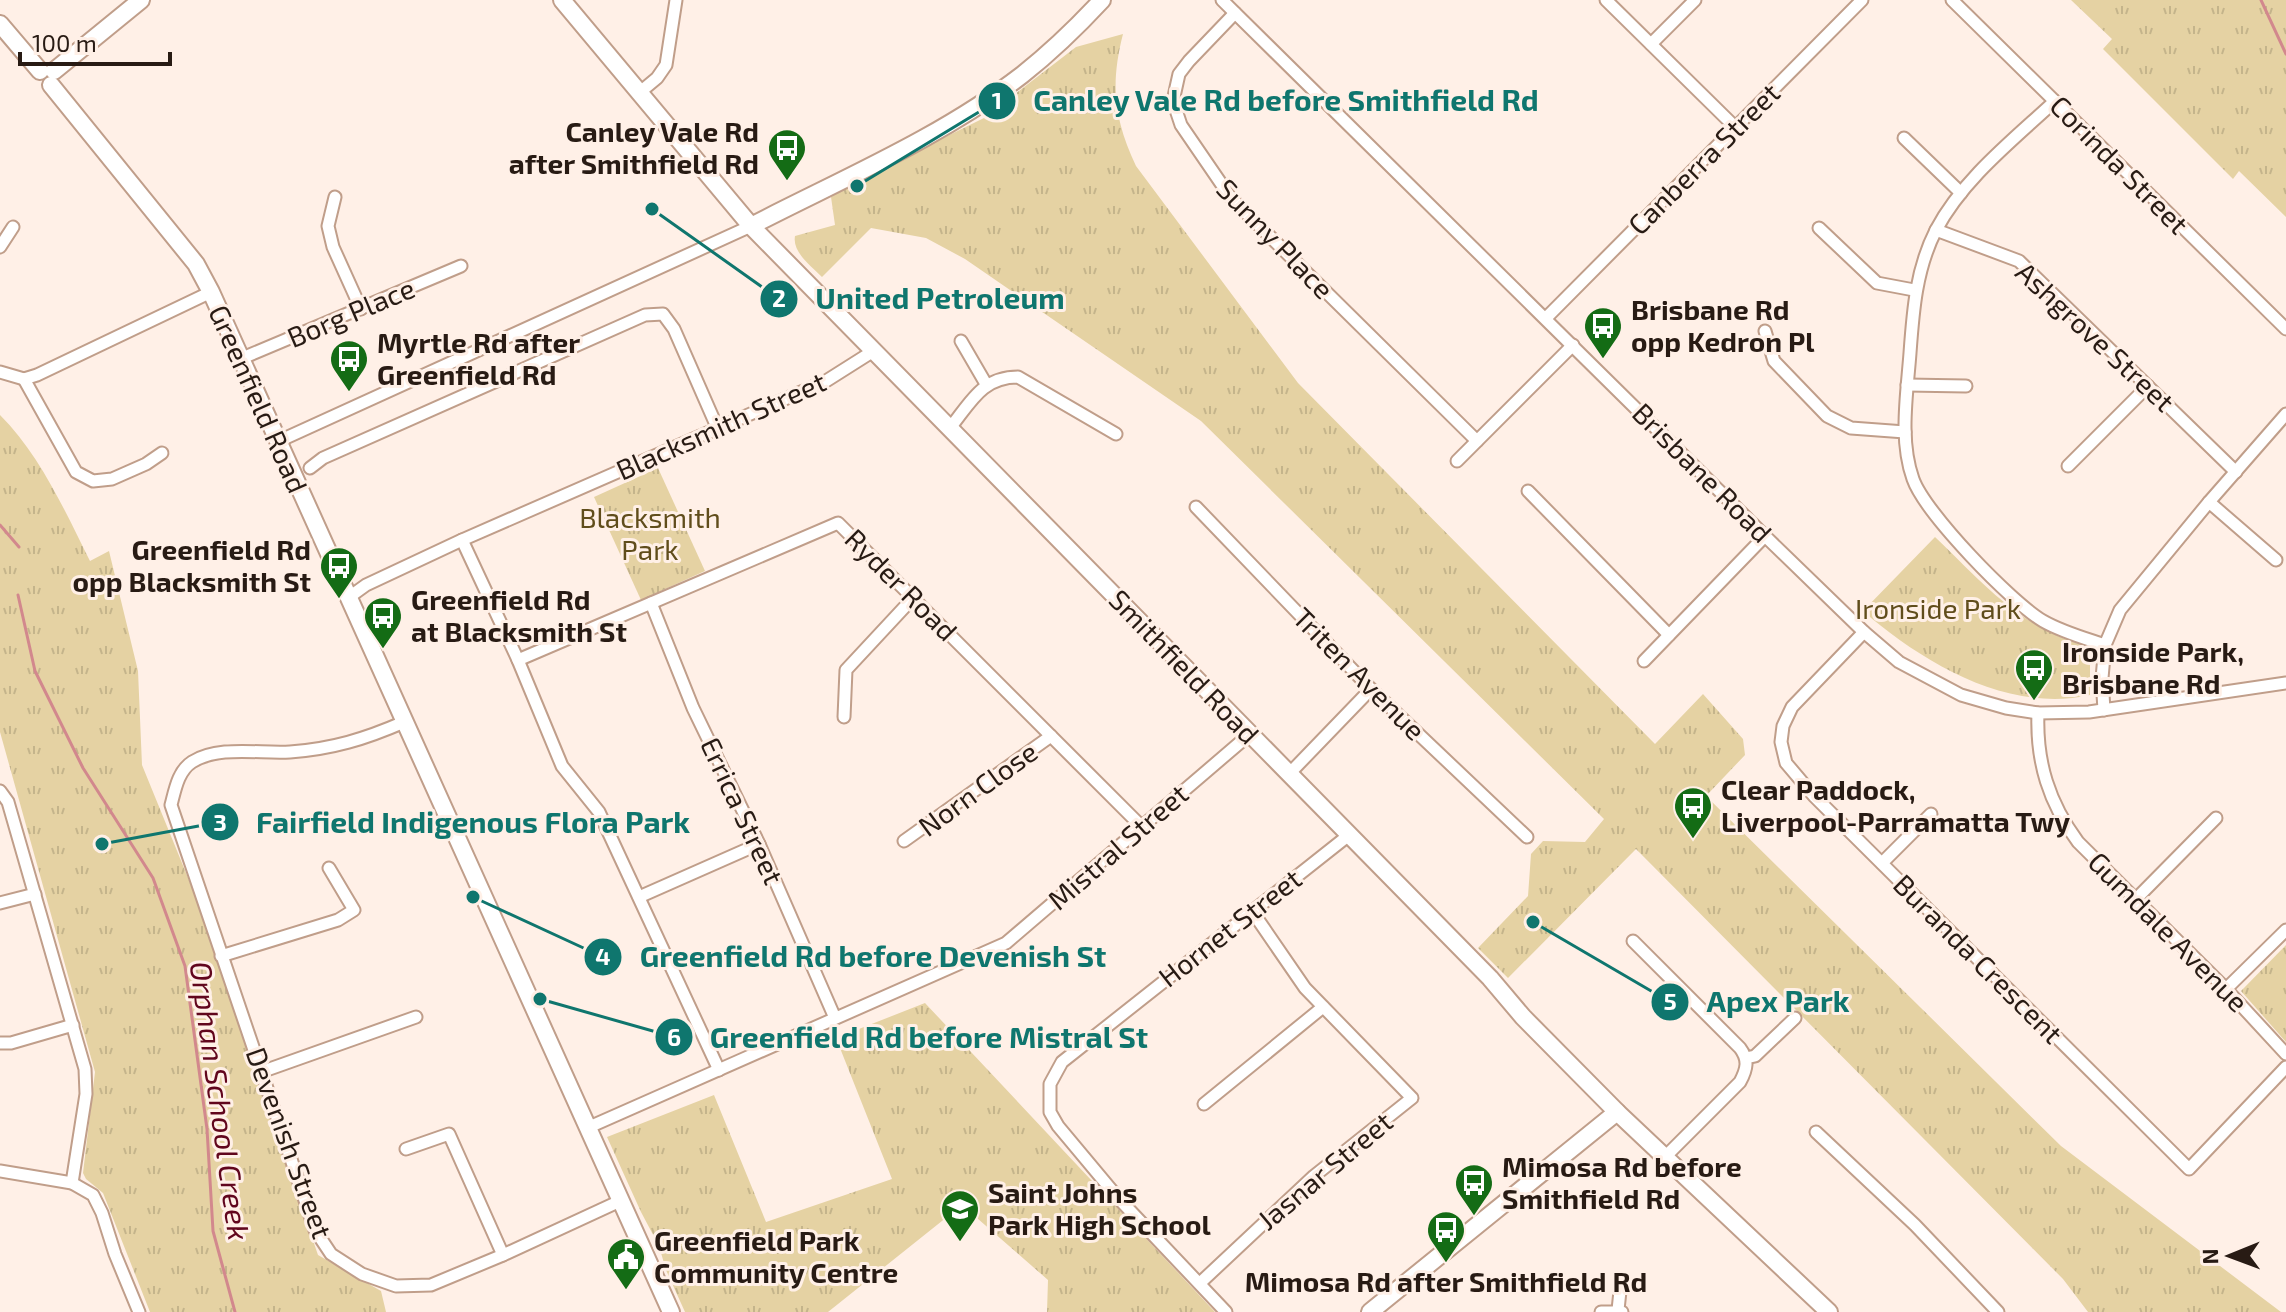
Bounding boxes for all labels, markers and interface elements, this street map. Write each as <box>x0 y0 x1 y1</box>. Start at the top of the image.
scale bar <box>20 16 170 66</box>
text: 100 m <box>32 28 97 57</box>
callout: Canley Vale Rd before Smithfield Rd <box>977 74 1556 128</box>
street label: Canberra Street <box>1620 75 1786 241</box>
text: Canley Vale Rd before Smithfield Rd <box>1033 81 1539 118</box>
text: 1 <box>992 85 1002 114</box>
street label: Corinda Street <box>2043 88 2196 241</box>
place label: Canley Vale Rd after Smithfield Rd <box>509 114 759 180</box>
bus stop icon: Canley Vale Rd after Smithfield Rd <box>766 127 808 182</box>
street label: Sunny Place <box>1210 171 1341 305</box>
street label: Ashgrove Street <box>2010 254 2182 418</box>
street label: Borg Place <box>282 270 419 354</box>
callout: United Petroleum <box>759 272 1080 326</box>
text: United Petroleum <box>815 279 1065 315</box>
text: 2 <box>772 283 786 312</box>
place label: Brisbane Rd opp Kedron Pl <box>1631 292 1815 358</box>
street label: Greenfield Road <box>202 299 316 498</box>
bus stop icon: Brisbane Rd opp Kedron Pl <box>1582 305 1624 360</box>
place label: Myrtle Rd after Greenfield Rd <box>377 325 580 391</box>
bus stop icon: Myrtle Rd after Greenfield Rd <box>328 338 370 393</box>
street label: Blacksmith Street <box>611 364 831 487</box>
street label: Brisbane Road <box>1626 396 1779 549</box>
park label: Blacksmith Park <box>579 500 721 566</box>
street label: Ryder Road <box>839 521 965 647</box>
place label: Greenfield Rd opp Blacksmith St <box>72 532 311 598</box>
bus stop icon: Greenfield Rd opp Blacksmith St <box>318 545 360 600</box>
place label: Greenfield Rd at Blacksmith St <box>411 582 627 648</box>
street label: Smithfield Road <box>1103 582 1267 750</box>
park label: Ironside Park <box>1855 591 2021 625</box>
bus stop icon: Greenfield Rd at Blacksmith St <box>362 595 404 650</box>
street label: Triten Avenue <box>1286 600 1433 747</box>
place label: Ironside Park, Brisbane Rd <box>2062 634 2244 700</box>
bus stop icon: Ironside Park, Brisbane Rd <box>2013 647 2055 702</box>
street label: Errica Street <box>694 732 792 889</box>
street label: Norn Close <box>911 734 1044 843</box>
place label: Clear Paddock, Liverpool-Parramatta Twy <box>1721 772 2070 838</box>
street label: Mistral Street <box>1040 776 1194 916</box>
bus stop icon: Clear Paddock, Liverpool-Parramatta Twy <box>1672 785 1714 840</box>
callout: Fairfield Indigenous Flora Park <box>200 795 706 849</box>
text: Fairfield Indigenous Flora Park <box>256 803 690 839</box>
text: 3 <box>213 807 227 836</box>
street label: Gumdale Avenue <box>2082 844 2256 1018</box>
street label: Hornet Street <box>1151 861 1308 994</box>
street label: Buranda Crescent <box>1887 867 2070 1050</box>
callout: Greenfield Rd before Devenish St <box>583 930 1122 984</box>
text: Greenfield Rd before Devenish St <box>640 937 1106 973</box>
text: 4 <box>595 941 611 970</box>
water label: Orphan School Creek <box>184 959 258 1243</box>
callout: Apex Park <box>1650 975 1865 1029</box>
text: Apex Park <box>1706 982 1850 1018</box>
text: 5 <box>1663 986 1677 1015</box>
callout: Greenfield Rd before Mistral St <box>654 1010 1165 1064</box>
text: Greenfield Rd before Mistral St <box>710 1018 1148 1054</box>
text: 6 <box>667 1022 681 1051</box>
street label: Devenish Street <box>240 1042 340 1243</box>
street label: Jasnar Street <box>1250 1104 1399 1236</box>
place label: Mimosa Rd before Smithfield Rd <box>1502 1149 1742 1215</box>
bus stop icon: Mimosa Rd before Smithfield Rd <box>1453 1162 1495 1217</box>
place label: Saint Johns Park High School <box>988 1175 1211 1241</box>
school or university icon: Saint Johns Park High School <box>939 1188 981 1243</box>
bus stop icon: Mimosa Rd after Smithfield Rd <box>1425 1209 1467 1264</box>
north arrow <box>2190 1216 2270 1296</box>
place label: Greenfield Park Community Centre <box>654 1223 898 1289</box>
public building icon: Greenfield Park Community Centre <box>605 1236 647 1291</box>
text: N <box>2196 1248 2222 1265</box>
place label: Mimosa Rd after Smithfield Rd <box>1245 1264 1647 1298</box>

